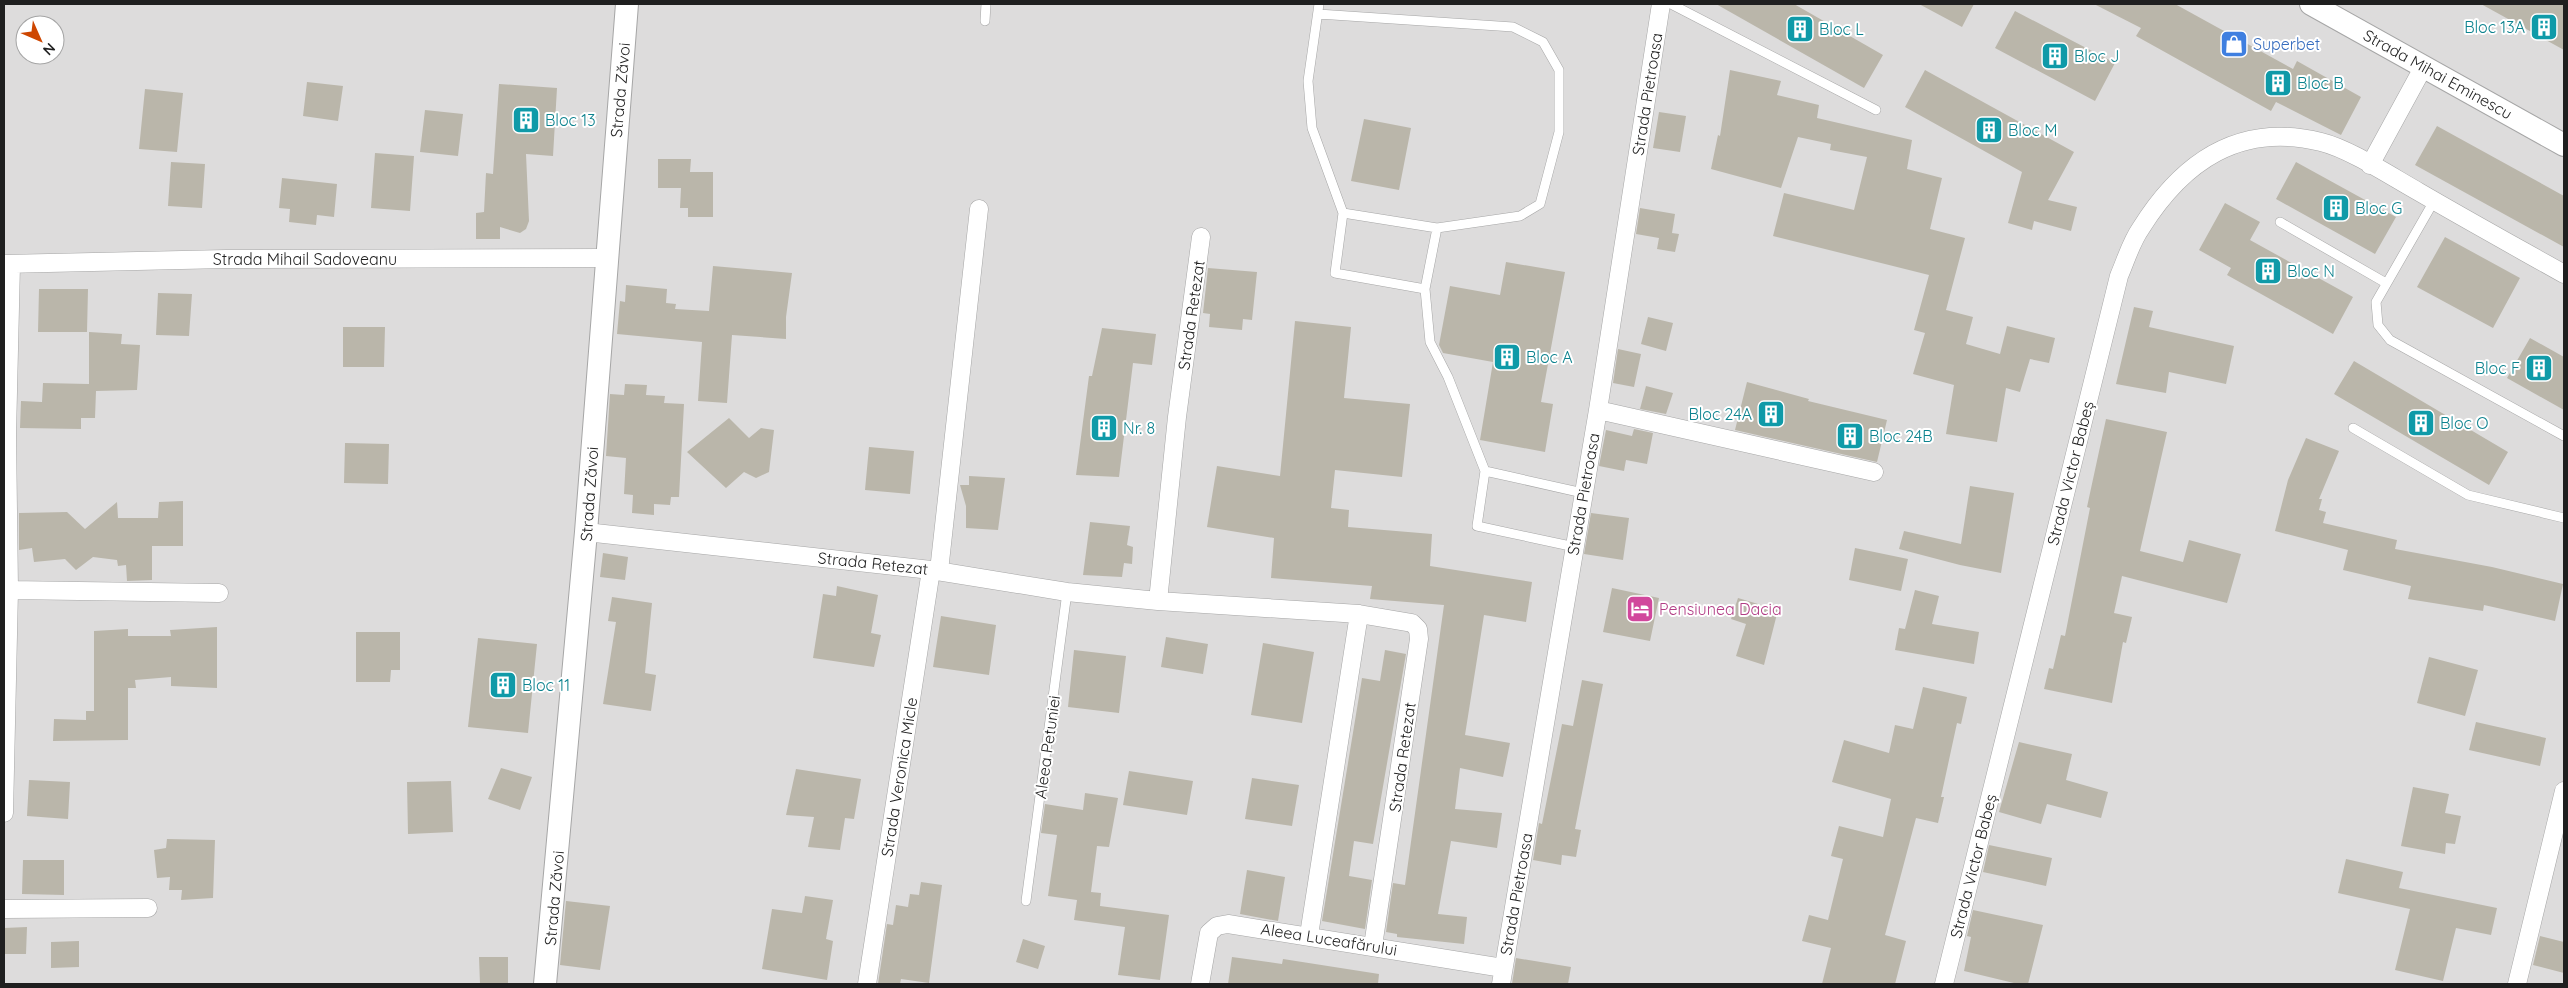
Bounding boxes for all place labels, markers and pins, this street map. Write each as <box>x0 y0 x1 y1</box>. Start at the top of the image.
building icon: Bloc 13A <box>2529 12 2559 42</box>
building icon: Bloc L <box>1785 14 1815 44</box>
place label: Bloc 13A <box>2464 17 2525 37</box>
place label: Bloc L <box>1819 19 1864 39</box>
shop icon: Superbet <box>2219 29 2249 59</box>
place label: Superbet <box>2253 34 2320 54</box>
building icon: Bloc J <box>2040 41 2070 71</box>
place label: Bloc J <box>2074 46 2119 66</box>
building icon: Bloc B <box>2263 68 2293 98</box>
place label: Bloc B <box>2297 73 2344 93</box>
building icon: Bloc 13 <box>511 105 541 135</box>
place label: Bloc 13 <box>545 110 596 130</box>
building icon: Bloc M <box>1974 115 2004 145</box>
place label: Bloc M <box>2008 120 2057 140</box>
building icon: Bloc G <box>2321 193 2351 223</box>
place label: Bloc G <box>2355 198 2402 218</box>
building icon: Bloc N <box>2253 256 2283 286</box>
place label: Bloc N <box>2287 261 2335 281</box>
building icon: Bloc A <box>1492 342 1522 372</box>
place label: Bloc A <box>1526 347 1573 367</box>
building icon: Bloc F <box>2524 353 2554 383</box>
place label: Bloc F <box>2475 358 2520 378</box>
building icon: Bloc 24A <box>1756 399 1786 429</box>
place label: Bloc 24A <box>1688 404 1752 424</box>
building icon: Bloc O <box>2406 408 2436 438</box>
building icon: Nr. 8 <box>1089 413 1119 443</box>
place label: Bloc O <box>2440 413 2488 433</box>
place label: Nr. 8 <box>1123 418 1155 438</box>
building icon: Bloc 24B <box>1835 421 1865 451</box>
place label: Bloc 24B <box>1869 426 1933 446</box>
hotel icon: Pensiunea Dacia <box>1625 594 1655 624</box>
place label: Pensiunea Dacia <box>1659 599 1782 619</box>
building icon: Bloc 11 <box>488 670 518 700</box>
place label: Bloc 11 <box>522 675 570 695</box>

